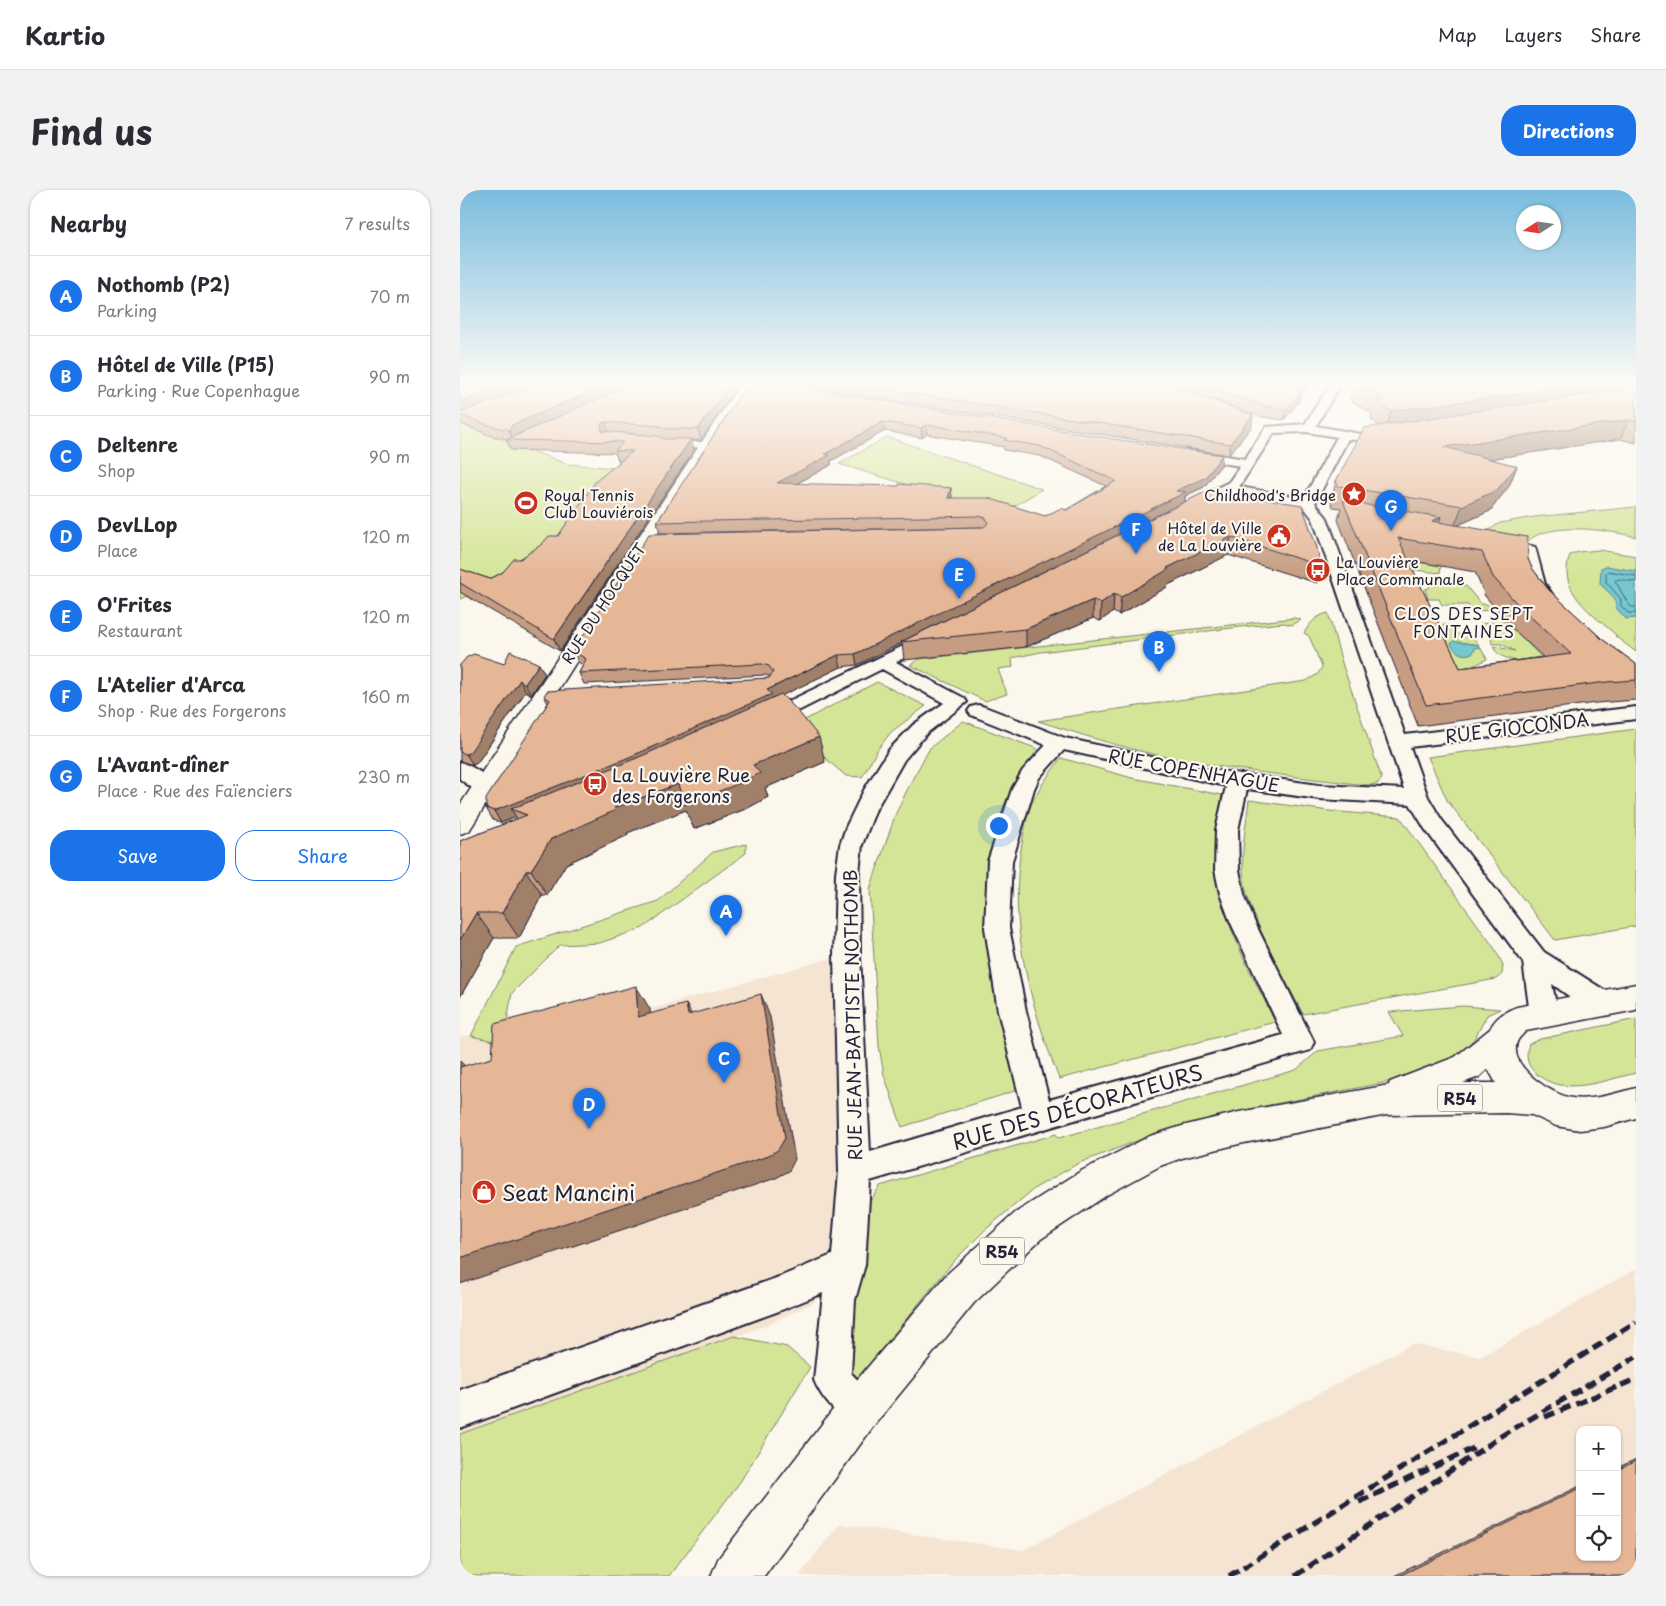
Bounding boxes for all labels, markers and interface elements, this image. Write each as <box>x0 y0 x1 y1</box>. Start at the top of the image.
text: Kartio <box>25 17 105 53</box>
text: Map <box>1438 21 1477 48</box>
text: Layers <box>1505 21 1562 48</box>
text: Share <box>1590 21 1641 48</box>
text: Find us <box>30 104 152 157</box>
button: Directions <box>1501 105 1636 156</box>
north arrow <box>1516 205 1561 250</box>
text: Nearby <box>50 207 127 239</box>
text: 7 results <box>345 211 410 235</box>
text: Nothomb (P2) <box>97 270 230 298</box>
text: A <box>60 284 72 308</box>
text: 70 m <box>370 284 410 308</box>
text: Parking <box>97 298 157 322</box>
text: Hôtel de Ville (P15) <box>97 350 274 378</box>
text: B <box>61 364 71 388</box>
text: 90 m <box>369 364 410 388</box>
text: Parking · Rue Copenhague <box>97 378 300 402</box>
text: Deltenre <box>97 430 178 458</box>
text: C <box>60 444 72 468</box>
text: 90 m <box>369 444 410 468</box>
text: Shop <box>97 458 135 482</box>
place icon: Childhood's Bridge <box>1341 481 1367 507</box>
place label: Royal Tennis Club Louviérois <box>544 483 653 523</box>
place label: Childhood's Bridge <box>1204 483 1336 506</box>
sports icon: Royal Tennis Club Louviérois <box>513 490 539 516</box>
pin: G <box>1375 490 1407 531</box>
text: DevLLop <box>97 510 177 538</box>
pin: F <box>1120 513 1152 554</box>
place label: Hôtel de Ville de La Louvière <box>1158 516 1262 556</box>
public building icon: Hôtel de Ville de La Louvière <box>1266 523 1292 549</box>
text: D <box>60 524 72 548</box>
text: 120 m <box>363 524 410 548</box>
street label: RUE DU HOCQUET <box>555 537 651 668</box>
text: Place <box>97 538 138 562</box>
place label: La Louvière Place Communale <box>1336 550 1465 590</box>
bus stop icon: La Louvière Place Communale <box>1305 557 1331 583</box>
pin: E <box>943 558 975 599</box>
text: O'Frites <box>97 590 172 618</box>
district label: CLOS DES SEPT FONTAINES <box>1394 601 1534 643</box>
text: E <box>61 604 71 628</box>
text: 120 m <box>363 604 410 628</box>
text: Restaurant <box>97 618 183 642</box>
pin: B <box>1143 631 1175 672</box>
text: L'Atelier d'Arca <box>97 670 246 698</box>
text: F <box>61 684 71 708</box>
text: 160 m <box>362 684 410 708</box>
text: Shop · Rue des Forgerons <box>97 698 286 722</box>
street label: RUE GIOCONDA <box>1443 705 1591 749</box>
street label: RUE COPENHAGUE <box>1106 742 1282 798</box>
text: L'Avant-dîner <box>97 750 229 778</box>
place label: La Louvière Rue des Forgerons <box>612 761 750 809</box>
text: G <box>59 764 73 788</box>
text: 230 m <box>358 764 410 788</box>
bus stop icon: La Louvière Rue des Forgerons <box>582 771 608 797</box>
text: Place · Rue des Faïenciers <box>97 778 292 802</box>
your location <box>986 813 1012 839</box>
button: Save <box>50 830 225 881</box>
button: Share <box>235 830 410 881</box>
street label: RUE JEAN-BAPTISTE NOTHOMB <box>836 869 868 1161</box>
pin: A <box>710 895 742 936</box>
pin: C <box>708 1042 740 1083</box>
street label: RUE DES DÉCORATEURS <box>948 1055 1206 1157</box>
road number: R54 <box>1438 1084 1482 1111</box>
pin: D <box>573 1088 605 1129</box>
place label: Seat Mancini <box>502 1176 635 1208</box>
shop icon: Seat Mancini <box>471 1179 497 1205</box>
road number: R54 <box>980 1238 1024 1264</box>
map controls <box>1576 1426 1621 1561</box>
button: + <box>1576 1426 1621 1471</box>
button: − <box>1576 1471 1621 1516</box>
button: locate <box>1576 1516 1621 1561</box>

